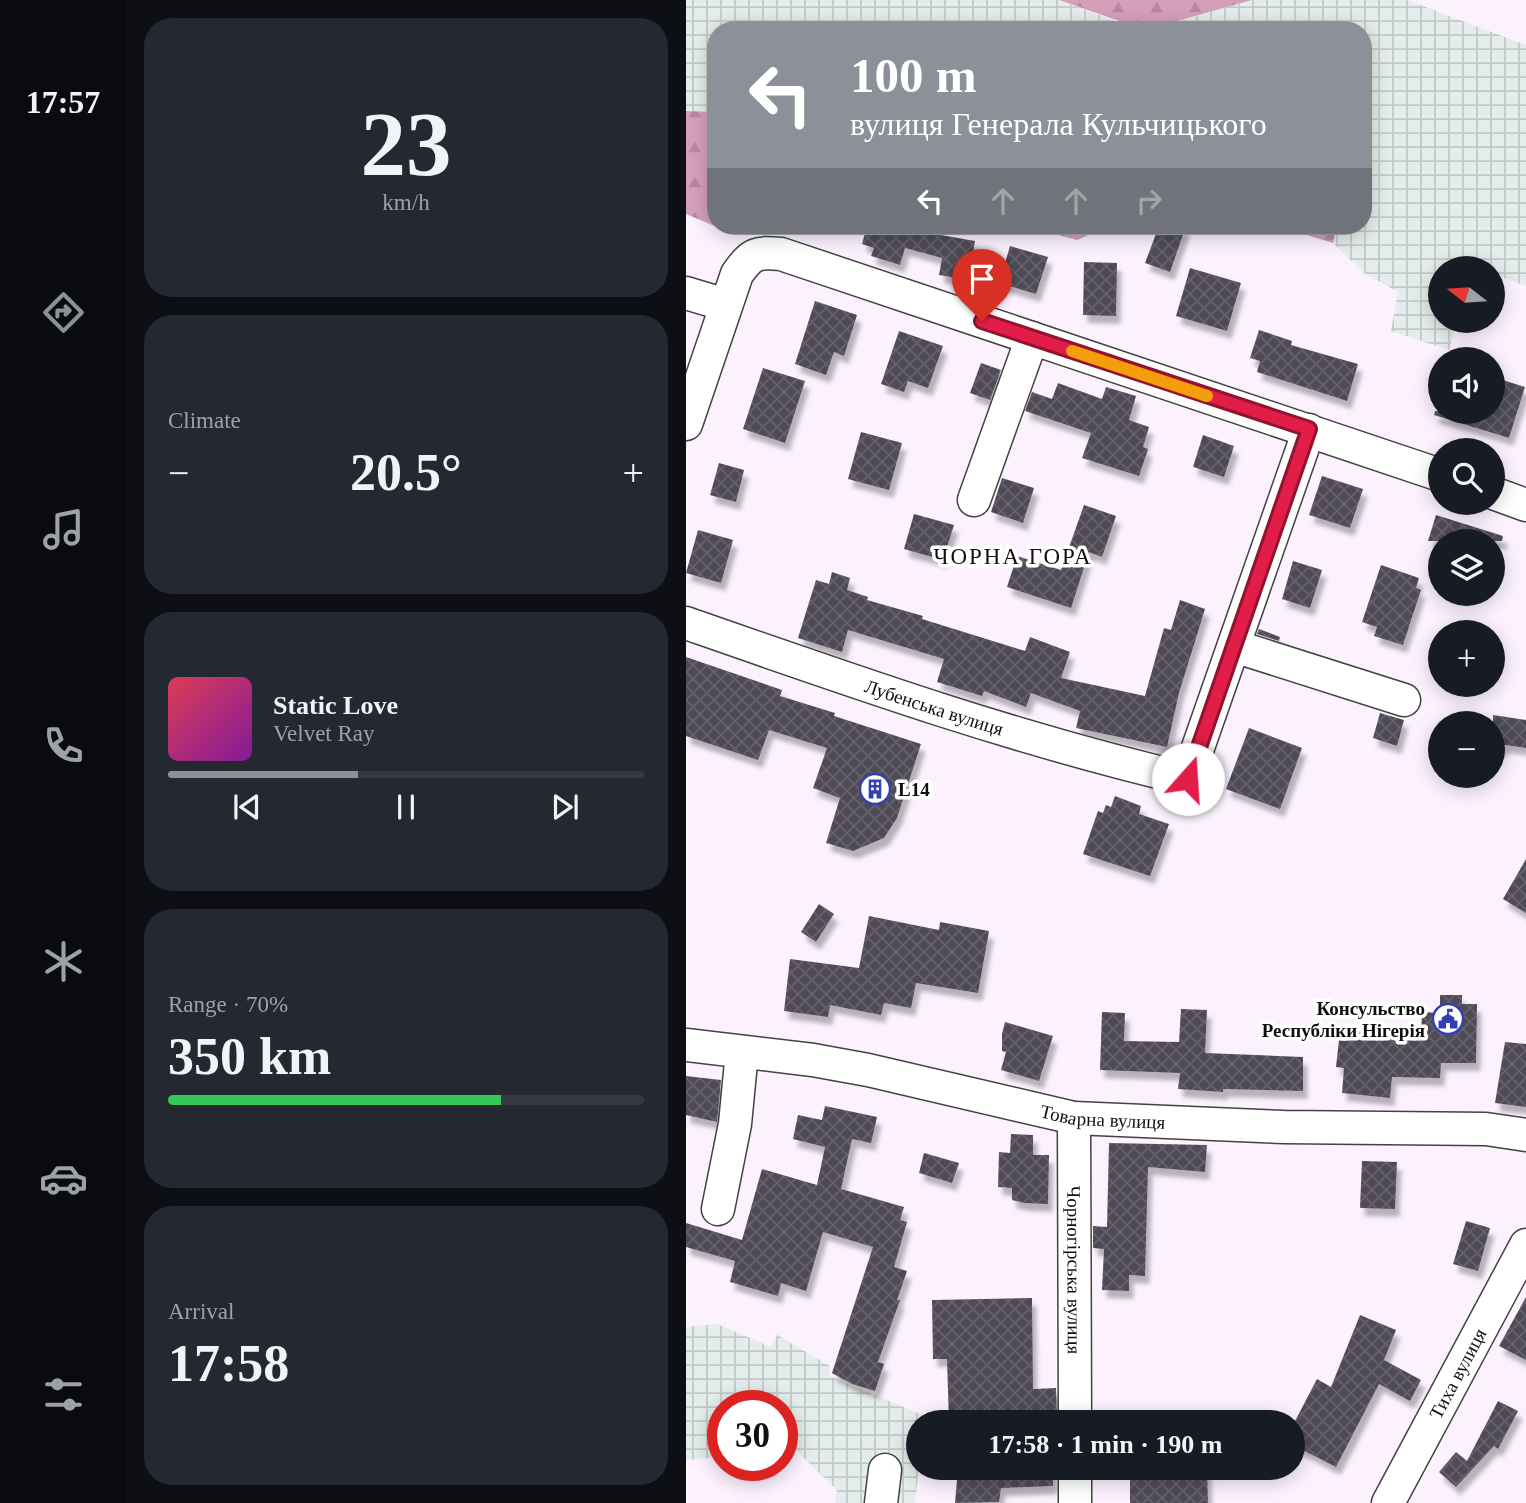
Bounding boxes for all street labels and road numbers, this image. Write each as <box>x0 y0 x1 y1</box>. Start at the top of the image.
street label: Лубенська вулиця <box>862 675 1006 740</box>
street label: Товарна вулиця <box>1038 1101 1166 1133</box>
street label: Чорногірська вулиця <box>1063 1186 1085 1355</box>
street label: Тиха вулиця <box>1425 1325 1491 1422</box>

